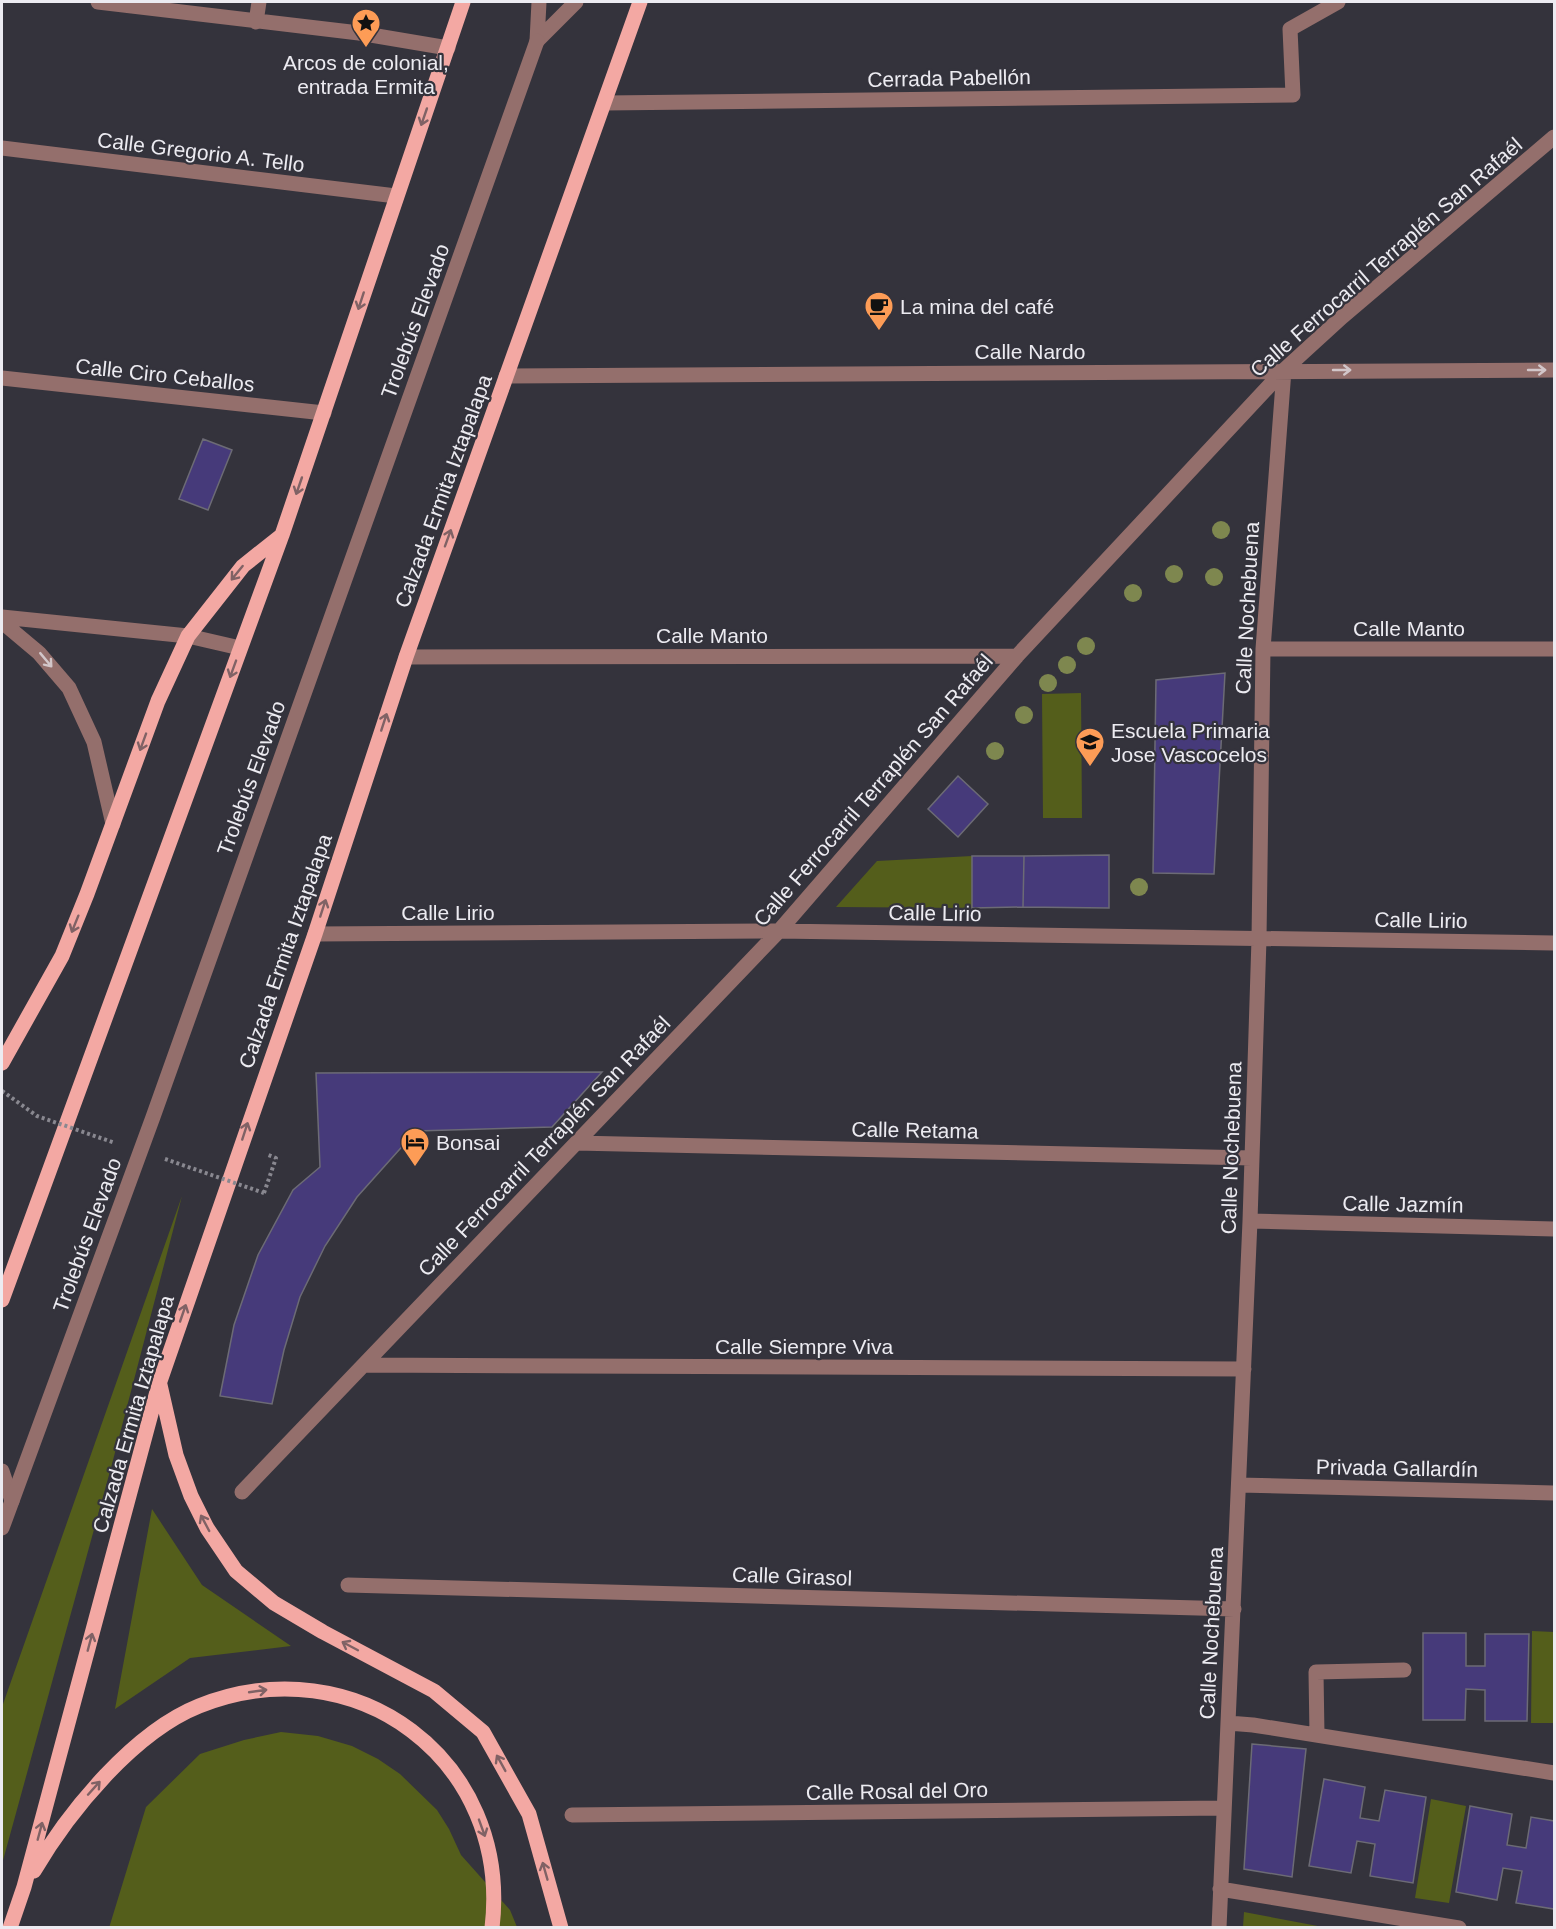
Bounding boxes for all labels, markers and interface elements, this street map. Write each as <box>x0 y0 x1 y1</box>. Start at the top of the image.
place icon: Arcos de colonial, entrada Ermita <box>350 7 382 49</box>
place label: Arcos de colonial, entrada Ermita <box>283 51 449 98</box>
street label: Cerrada Pabellón <box>867 65 1031 91</box>
one-way arrow <box>418 107 429 125</box>
street label: Calle Gregorio A. Tello <box>96 128 306 176</box>
street label: Calle Ferrocarril Terraplén San Rafaél <box>1246 133 1526 381</box>
street label: Trolebús Elevado <box>376 241 454 401</box>
cafe icon: La mina del café <box>863 290 895 332</box>
one-way arrow <box>355 291 366 310</box>
place label: La mina del café <box>900 295 1054 318</box>
street label: Calle Nardo <box>975 340 1085 363</box>
street label: Calle Ciro Ceballos <box>74 354 256 396</box>
one-way arrow <box>1332 364 1352 376</box>
one-way arrow <box>1527 364 1547 376</box>
street label: Calzada Ermita Iztapalapa <box>390 371 496 611</box>
one-way arrow <box>293 476 304 495</box>
street label: Calle Nochebuena <box>1231 521 1263 695</box>
one-way arrow <box>444 529 455 548</box>
one-way arrow <box>231 565 244 581</box>
street label: Calle Manto <box>1353 617 1465 640</box>
street label: Calle Manto <box>656 624 768 647</box>
street label: Calle Ferrocarril Terraplén San Rafaél <box>749 650 997 930</box>
one-way arrow <box>39 652 52 668</box>
one-way arrow <box>226 659 237 678</box>
street label: Trolebús Elevado <box>212 698 290 858</box>
one-way arrow <box>380 713 391 732</box>
place label: Escuela Primaria Jose Vascocelos <box>1111 719 1270 766</box>
school or university icon: Escuela Primaria Jose Vascocelos <box>1074 726 1106 768</box>
one-way arrow <box>137 732 148 750</box>
street label: Calzada Ermita Iztapalapa <box>234 831 336 1071</box>
one-way arrow <box>319 899 330 918</box>
street label: Calle Lirio <box>401 901 495 924</box>
street label: Calle Lirio <box>888 901 982 925</box>
street label: Calle Lirio <box>1374 908 1468 932</box>
one-way arrow <box>69 914 80 933</box>
street label: Calle Ferrocarril Terraplén San Rafaél <box>413 1011 675 1281</box>
street label: Calle Nochebuena <box>1216 1061 1246 1235</box>
street label: Calle Retama <box>851 1117 979 1143</box>
one-way arrow <box>241 1122 252 1141</box>
hotel icon: Bonsai <box>399 1126 431 1168</box>
place label: Bonsai <box>436 1131 500 1154</box>
street label: Trolebús Elevado <box>48 1155 126 1315</box>
street label: Calle Jazmín <box>1342 1191 1464 1217</box>
street label: Calzada Ermita Iztapalapa <box>88 1292 178 1536</box>
one-way arrow <box>179 1305 190 1323</box>
street label: Calle Siempre Viva <box>715 1335 893 1358</box>
street label: Privada Gallardín <box>1316 1455 1478 1481</box>
one-way arrow <box>199 1514 210 1532</box>
street label: Calle Nochebuena <box>1195 1546 1227 1720</box>
street label: Calle Girasol <box>732 1562 852 1590</box>
one-way arrow <box>85 1633 96 1652</box>
one-way arrow <box>341 1640 359 1652</box>
one-way arrow <box>247 1686 267 1697</box>
one-way arrow <box>495 1755 507 1772</box>
street label: Calle Rosal del Oro <box>806 1778 988 1804</box>
one-way arrow <box>87 1781 101 1796</box>
one-way arrow <box>477 1819 488 1837</box>
one-way arrow <box>34 1822 46 1841</box>
one-way arrow <box>539 1862 550 1881</box>

